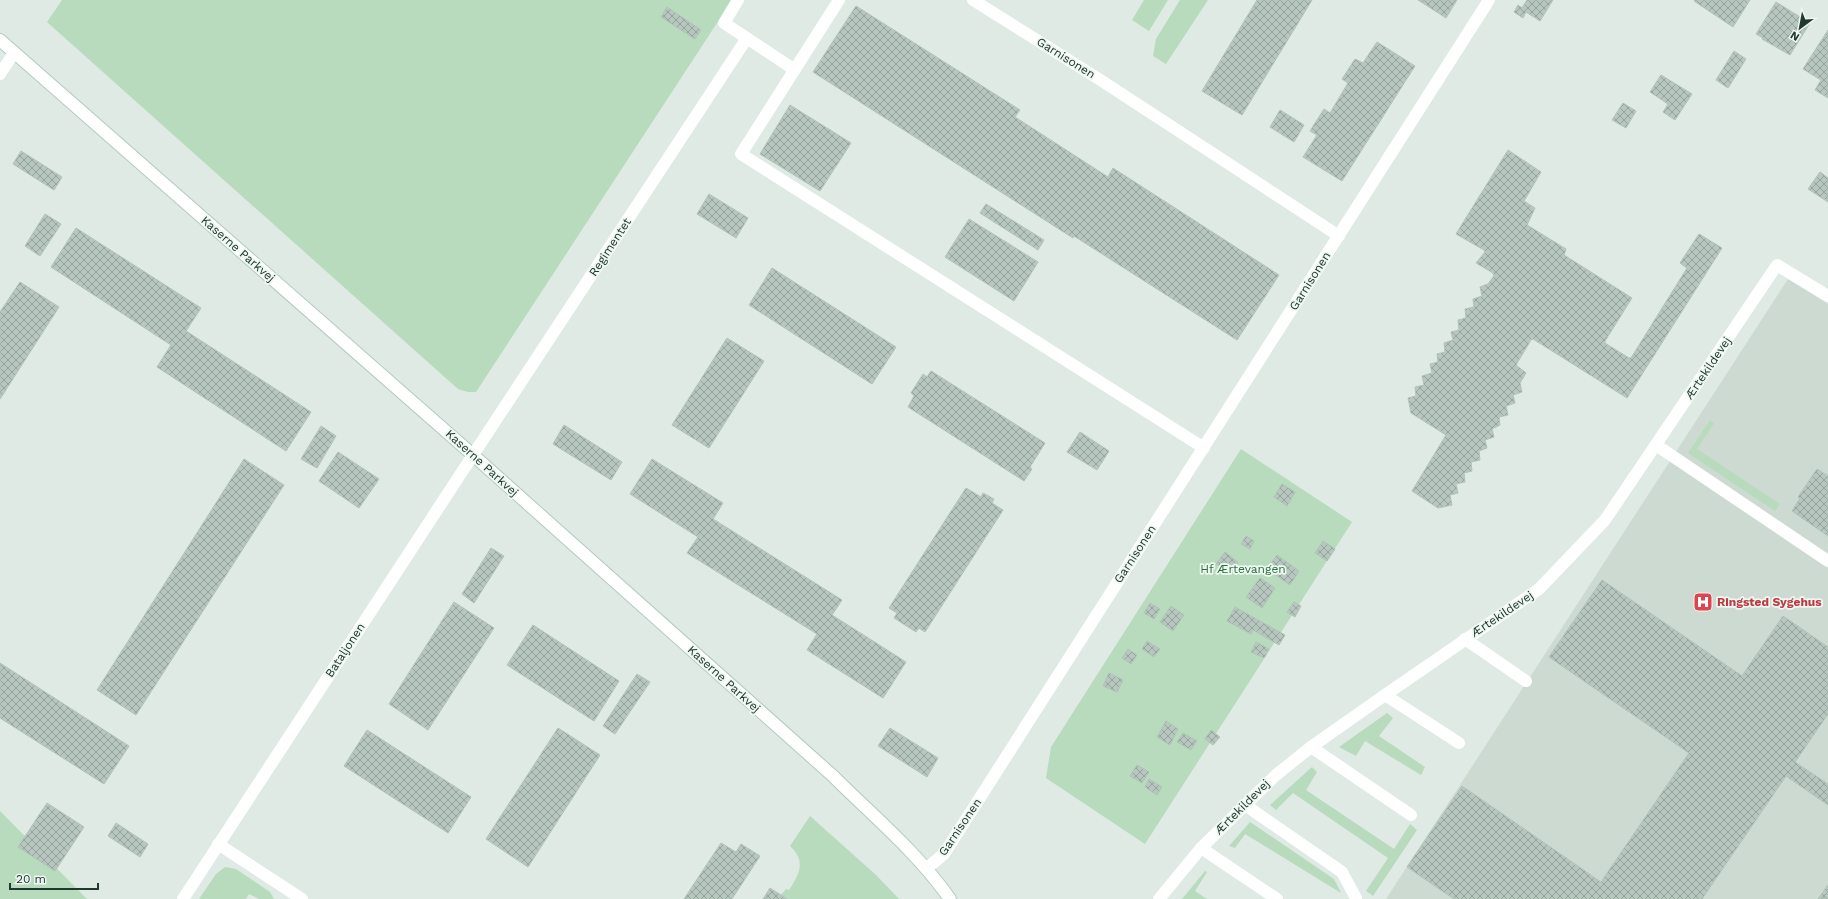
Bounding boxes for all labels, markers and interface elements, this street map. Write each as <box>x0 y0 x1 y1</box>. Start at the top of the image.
north arrow <box>1780 8 1820 48</box>
text: N <box>1788 28 1802 44</box>
street label: Garnisonen <box>1034 34 1098 82</box>
street label: Kaserne Parkvej <box>198 213 278 285</box>
street label: Regimentet <box>586 215 634 279</box>
street label: Garnisonen <box>1286 249 1334 313</box>
street label: Ærtekildevej <box>1682 334 1734 402</box>
street label: Kaserne Parkvej <box>443 427 521 499</box>
street label: Garnisonen <box>1111 522 1159 586</box>
park label: Hf Ærtevangen <box>1200 562 1286 576</box>
street label: Ærtekildevej <box>1468 588 1536 640</box>
hospital icon: Ringsted Sygehus <box>1692 591 1714 613</box>
place label: Ringsted Sygehus <box>1717 595 1822 609</box>
street label: Bataljonen <box>322 620 368 680</box>
street label: Kaserne Parkvej <box>685 643 763 715</box>
street label: Ærtekildevej <box>1212 777 1272 837</box>
street label: Garnisonen <box>936 796 984 858</box>
scale bar <box>10 865 98 891</box>
text: 20 m <box>16 872 46 886</box>

